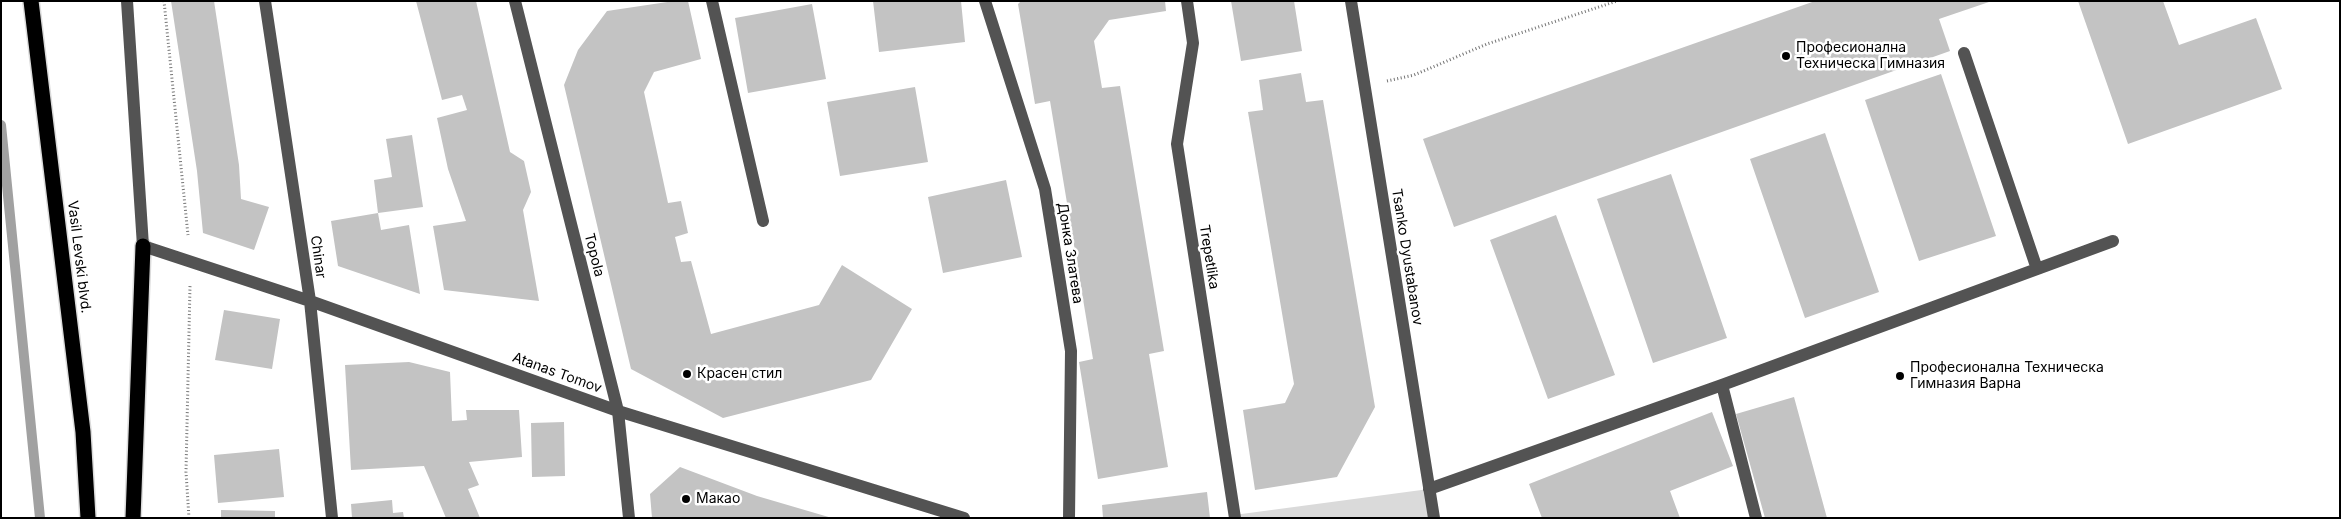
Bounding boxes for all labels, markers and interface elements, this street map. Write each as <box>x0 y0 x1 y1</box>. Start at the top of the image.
place label: Професионална Техническа Гимназия <box>1796 40 1945 72</box>
marker: Професионална Техническа Гимназия <box>1780 50 1792 62</box>
street label: Tsanko Dyustabanov <box>1388 187 1426 327</box>
street label: Vasil Levski blvd. <box>64 200 94 314</box>
street label: Донка Златева <box>1054 201 1086 305</box>
street label: Trepetlika <box>1196 224 1222 290</box>
street label: Topola <box>580 231 608 279</box>
street label: Chinar <box>307 234 329 280</box>
street label: Atanas Tomov <box>510 349 604 397</box>
place label: Професионална Техническа Гимназия Варна <box>1910 360 2104 392</box>
place label: Красен стил <box>697 366 782 382</box>
marker: Красен стил <box>681 368 693 380</box>
marker: Професионална Техническа Гимназия Варна <box>1894 370 1906 382</box>
place label: Макао <box>696 491 740 507</box>
marker: Макао <box>680 493 692 505</box>

